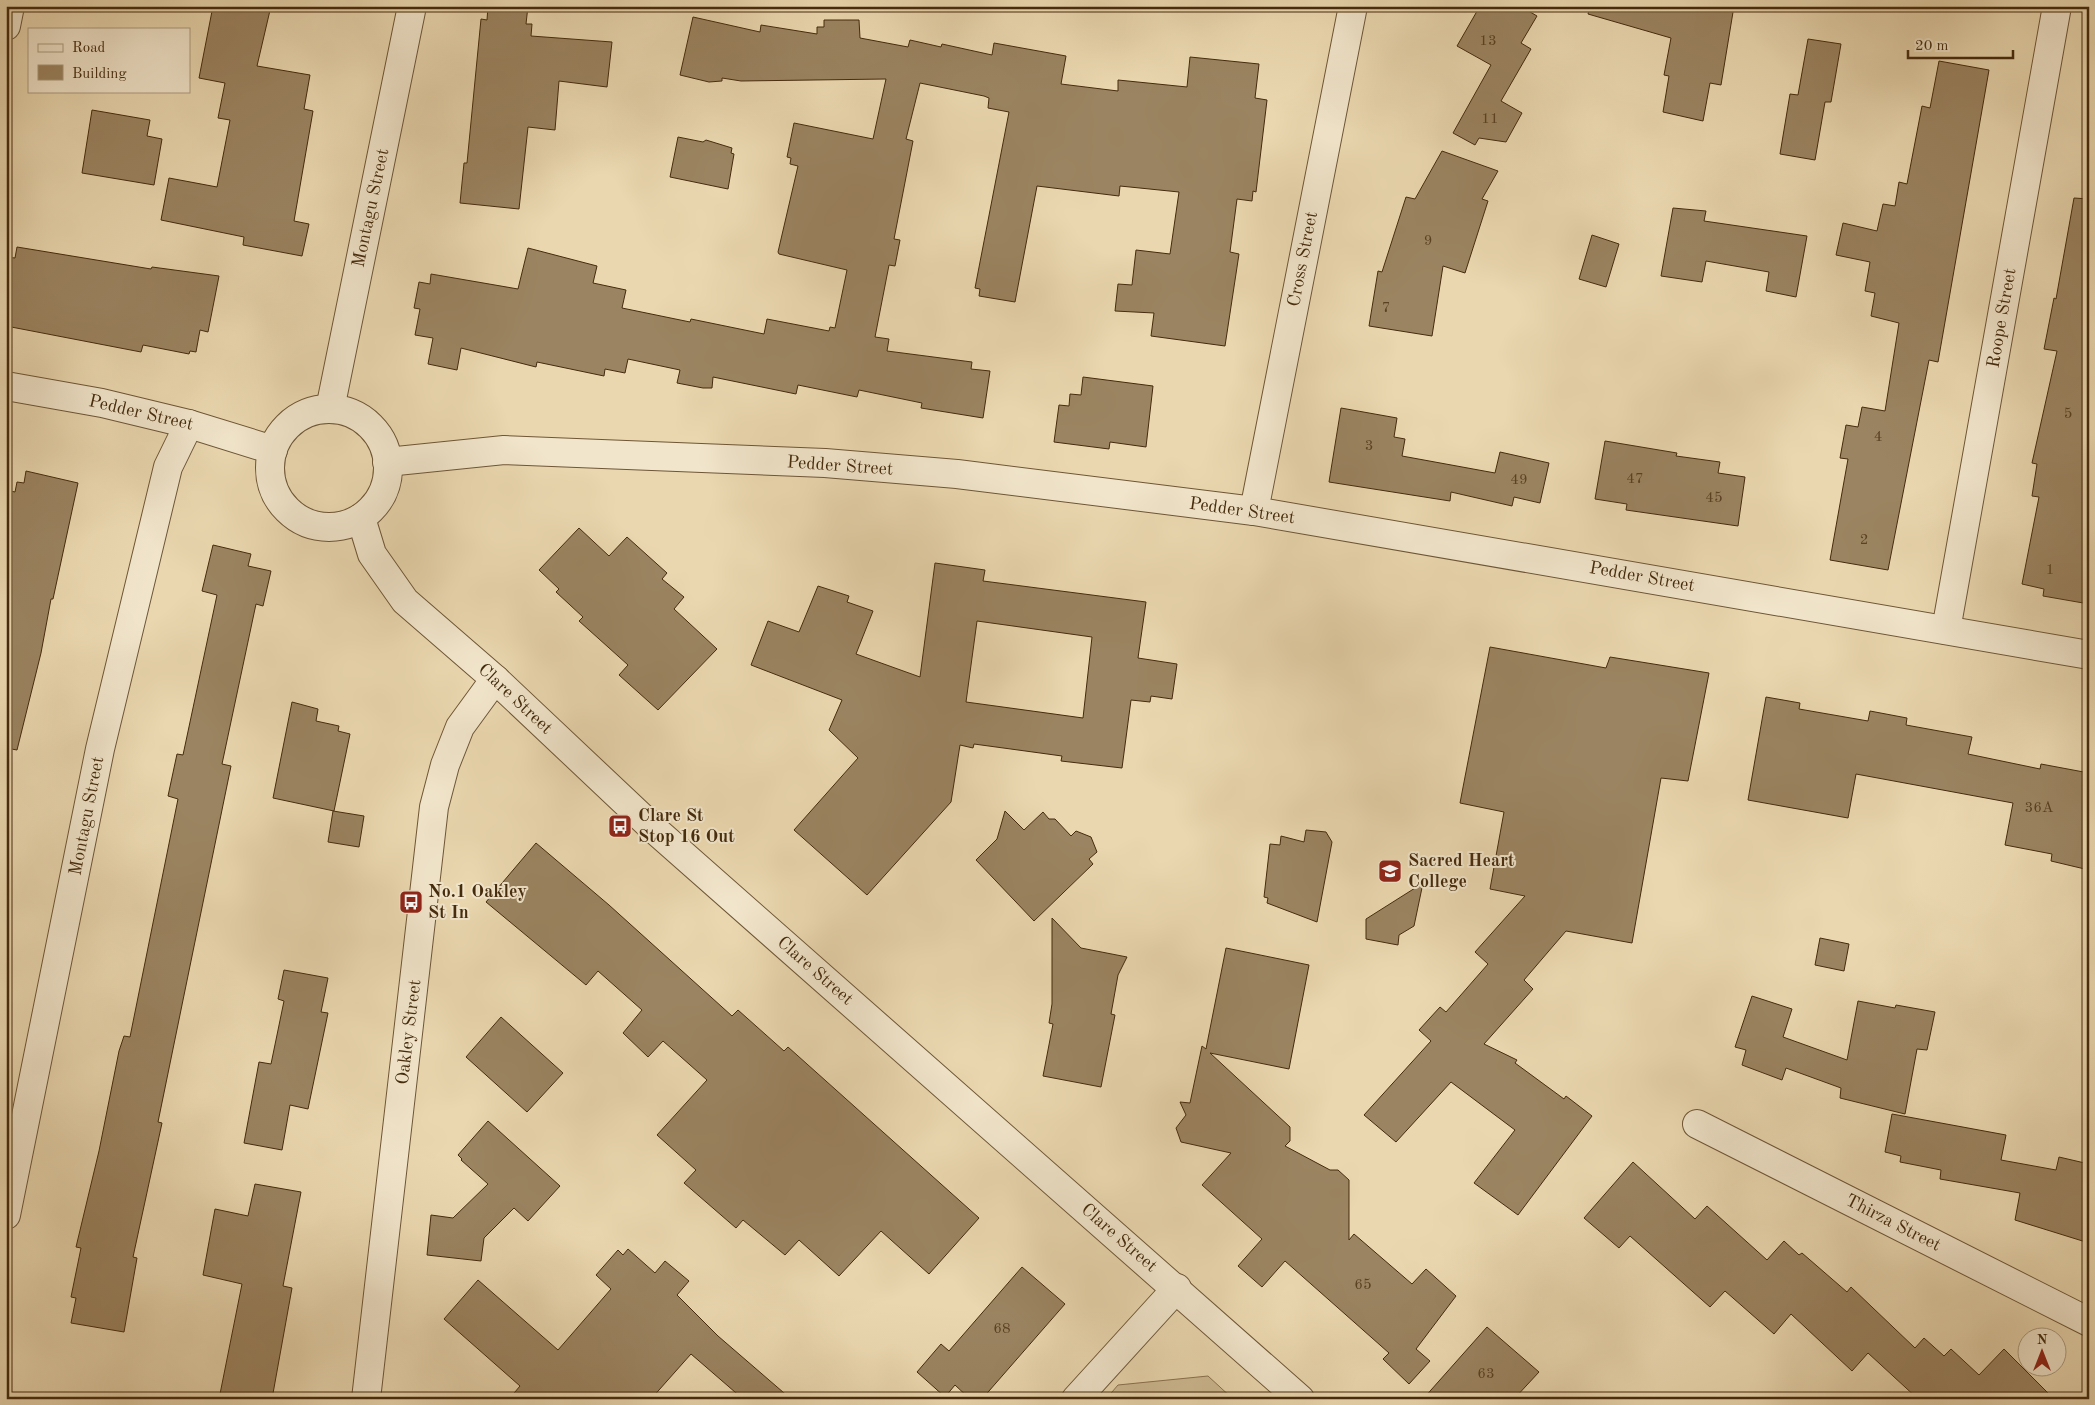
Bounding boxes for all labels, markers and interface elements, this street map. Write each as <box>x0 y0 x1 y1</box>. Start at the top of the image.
legend <box>28 28 190 92</box>
scale bar <box>1908 28 2012 60</box>
house number: 13 <box>1479 34 1497 49</box>
text: 20 m <box>1915 39 1949 54</box>
text: Road <box>72 41 106 56</box>
text: Building <box>72 67 127 82</box>
house number: 11 <box>1481 112 1499 127</box>
street label: Montagu Street <box>350 147 392 269</box>
street label: Cross Street <box>1285 210 1321 308</box>
house number: 9 <box>1424 234 1432 249</box>
street label: Roope Street <box>1984 267 2020 369</box>
house number: 7 <box>1382 301 1390 316</box>
street label: Pedder Street <box>87 392 195 434</box>
house number: 5 <box>2064 407 2072 422</box>
house number: 4 <box>1874 430 1882 445</box>
house number: 3 <box>1365 439 1373 454</box>
street label: Pedder Street <box>786 453 894 479</box>
house number: 47 <box>1626 472 1644 487</box>
house number: 49 <box>1510 473 1528 488</box>
house number: 45 <box>1705 491 1723 506</box>
street label: Pedder Street <box>1188 495 1296 527</box>
house number: 2 <box>1860 533 1868 548</box>
street label: Pedder Street <box>1588 559 1696 595</box>
house number: 1 <box>2046 563 2054 578</box>
street label: Clare Street <box>474 660 556 738</box>
street label: Montagu Street <box>67 755 107 877</box>
house number: 36A <box>2025 801 2054 816</box>
place label: Clare St Stop 16 Out <box>638 807 735 846</box>
bus stop icon: Clare St Stop 16 Out <box>607 813 633 839</box>
place label: Sacred Heart College <box>1408 852 1515 891</box>
school or university icon: Sacred Heart College <box>1377 858 1403 884</box>
place label: No.1 Oakley St In <box>428 883 527 922</box>
bus stop icon: No.1 Oakley St In <box>398 889 424 915</box>
street label: Clare Street <box>774 933 856 1009</box>
street label: Oakley Street <box>394 978 424 1086</box>
street label: Thirza Street <box>1842 1191 1944 1255</box>
street label: Clare Street <box>1078 1200 1160 1276</box>
house number: 65 <box>1354 1278 1372 1293</box>
house number: 68 <box>993 1322 1011 1337</box>
north arrow <box>2018 1328 2068 1378</box>
text: N <box>2037 1333 2048 1347</box>
house number: 63 <box>1477 1367 1495 1382</box>

